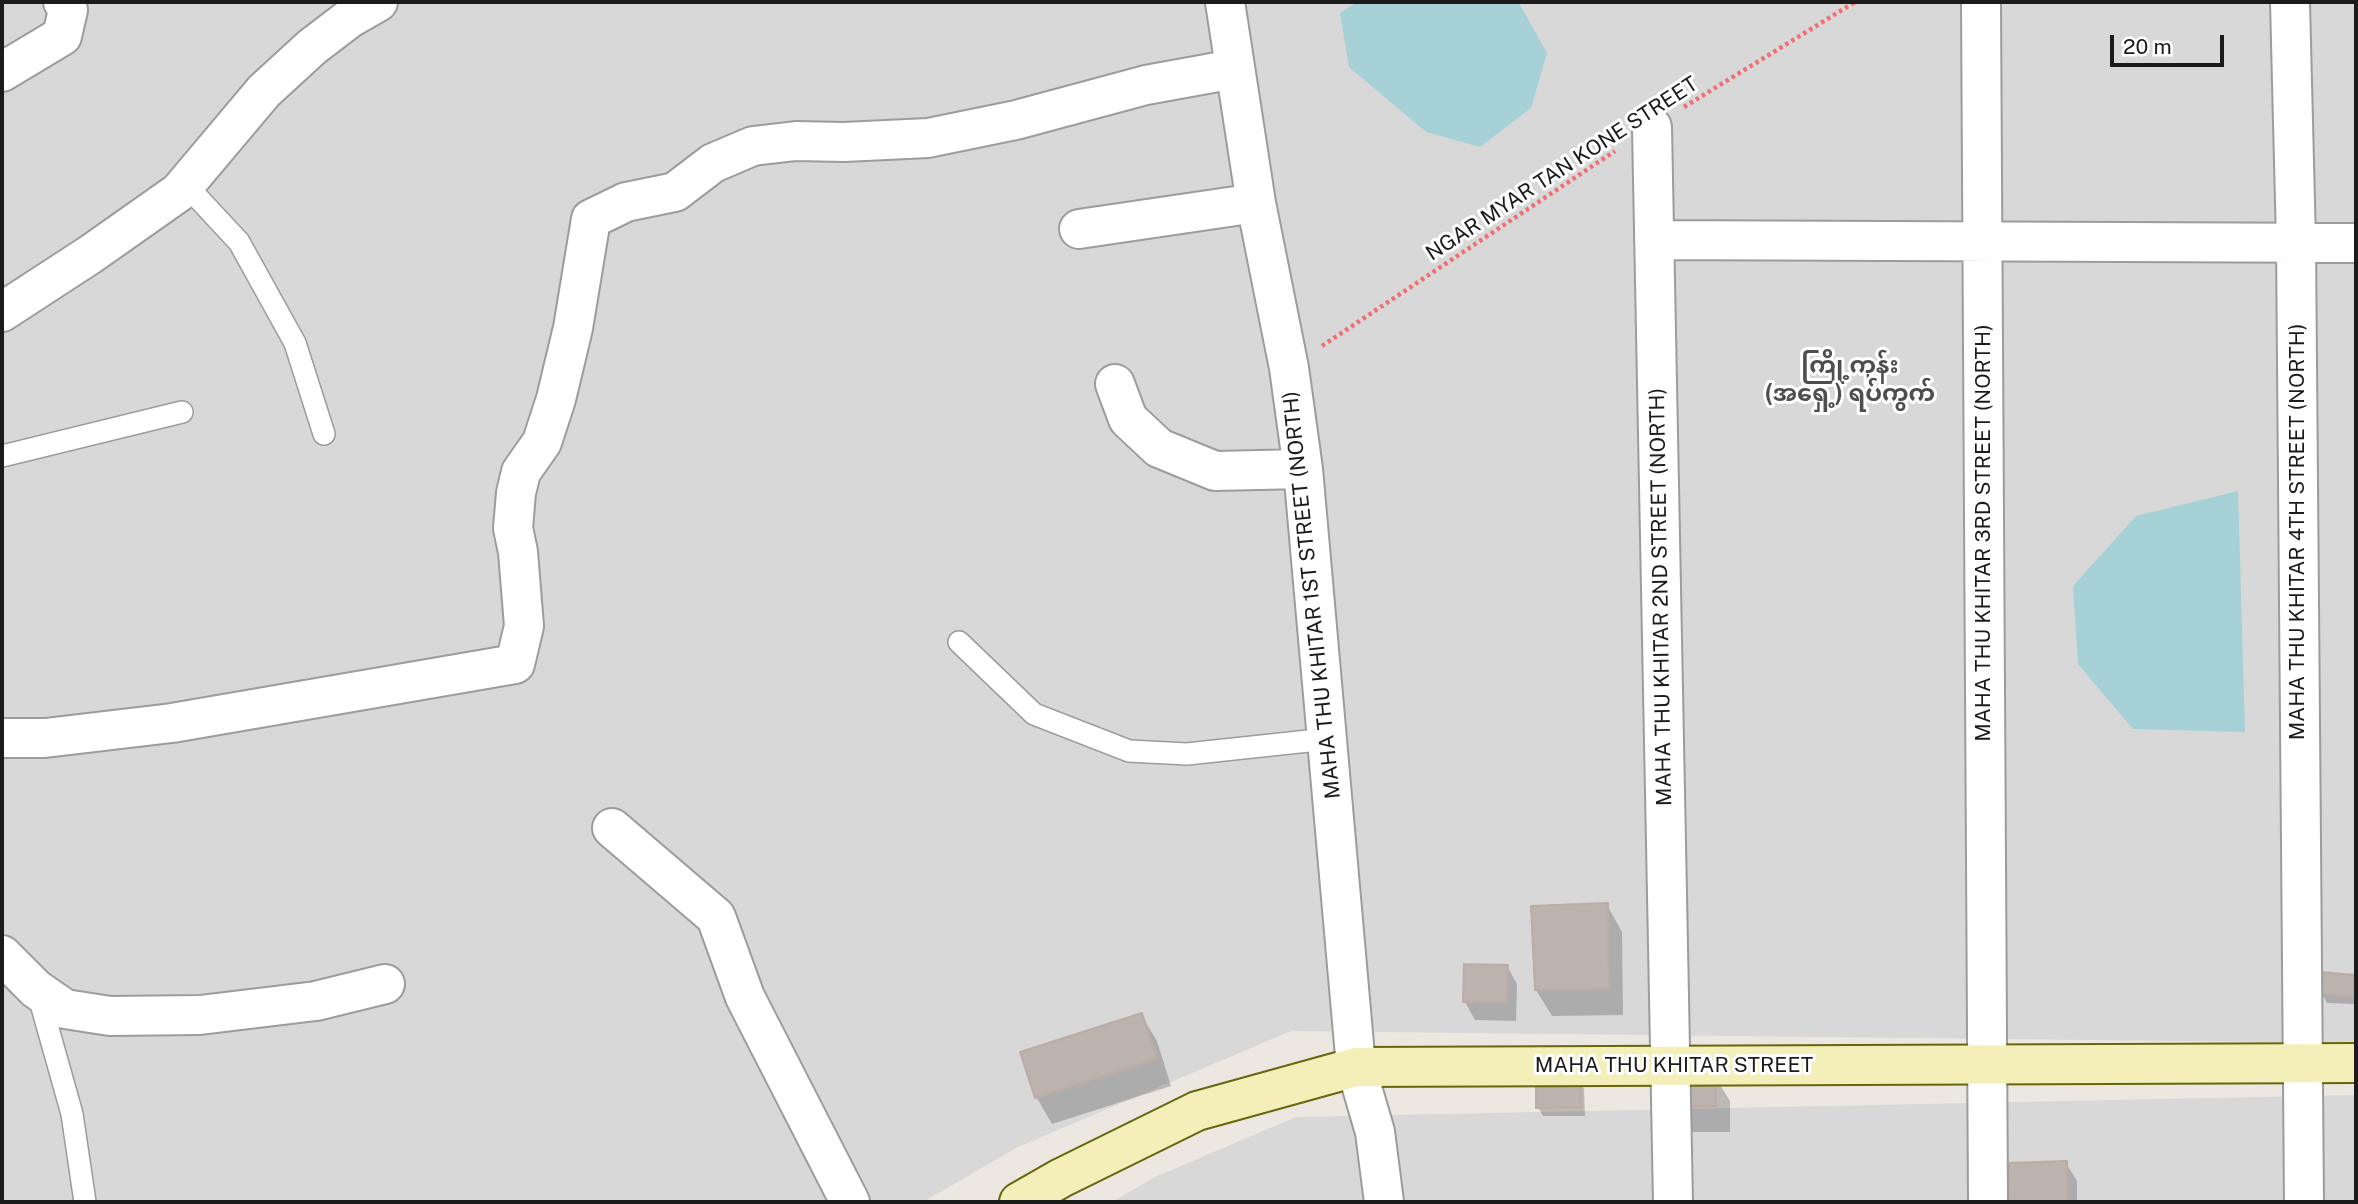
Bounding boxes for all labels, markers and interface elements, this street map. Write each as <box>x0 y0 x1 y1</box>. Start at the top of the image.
scale bar <box>2113 21 2227 65</box>
text: 20 m <box>2123 34 2172 59</box>
street label: NGAR MYAR TAN KONE STREET <box>1421 72 1703 266</box>
street label: MAHA THU KHITAR 3RD STREET (NORTH) <box>1971 324 1997 742</box>
street label: MAHA THU KHITAR 4TH STREET (NORTH) <box>2285 324 2311 740</box>
district label: ကြို့ကုန်း (အရှေ့) ရပ်ကွက် <box>1765 352 1935 408</box>
street label: MAHA THU KHITAR 2ND STREET (NORTH) <box>1645 388 1677 806</box>
street label: MAHA THU KHITAR 1ST STREET (NORTH) <box>1278 390 1346 800</box>
street label: MAHA THU KHITAR STREET <box>1535 1053 1813 1079</box>

